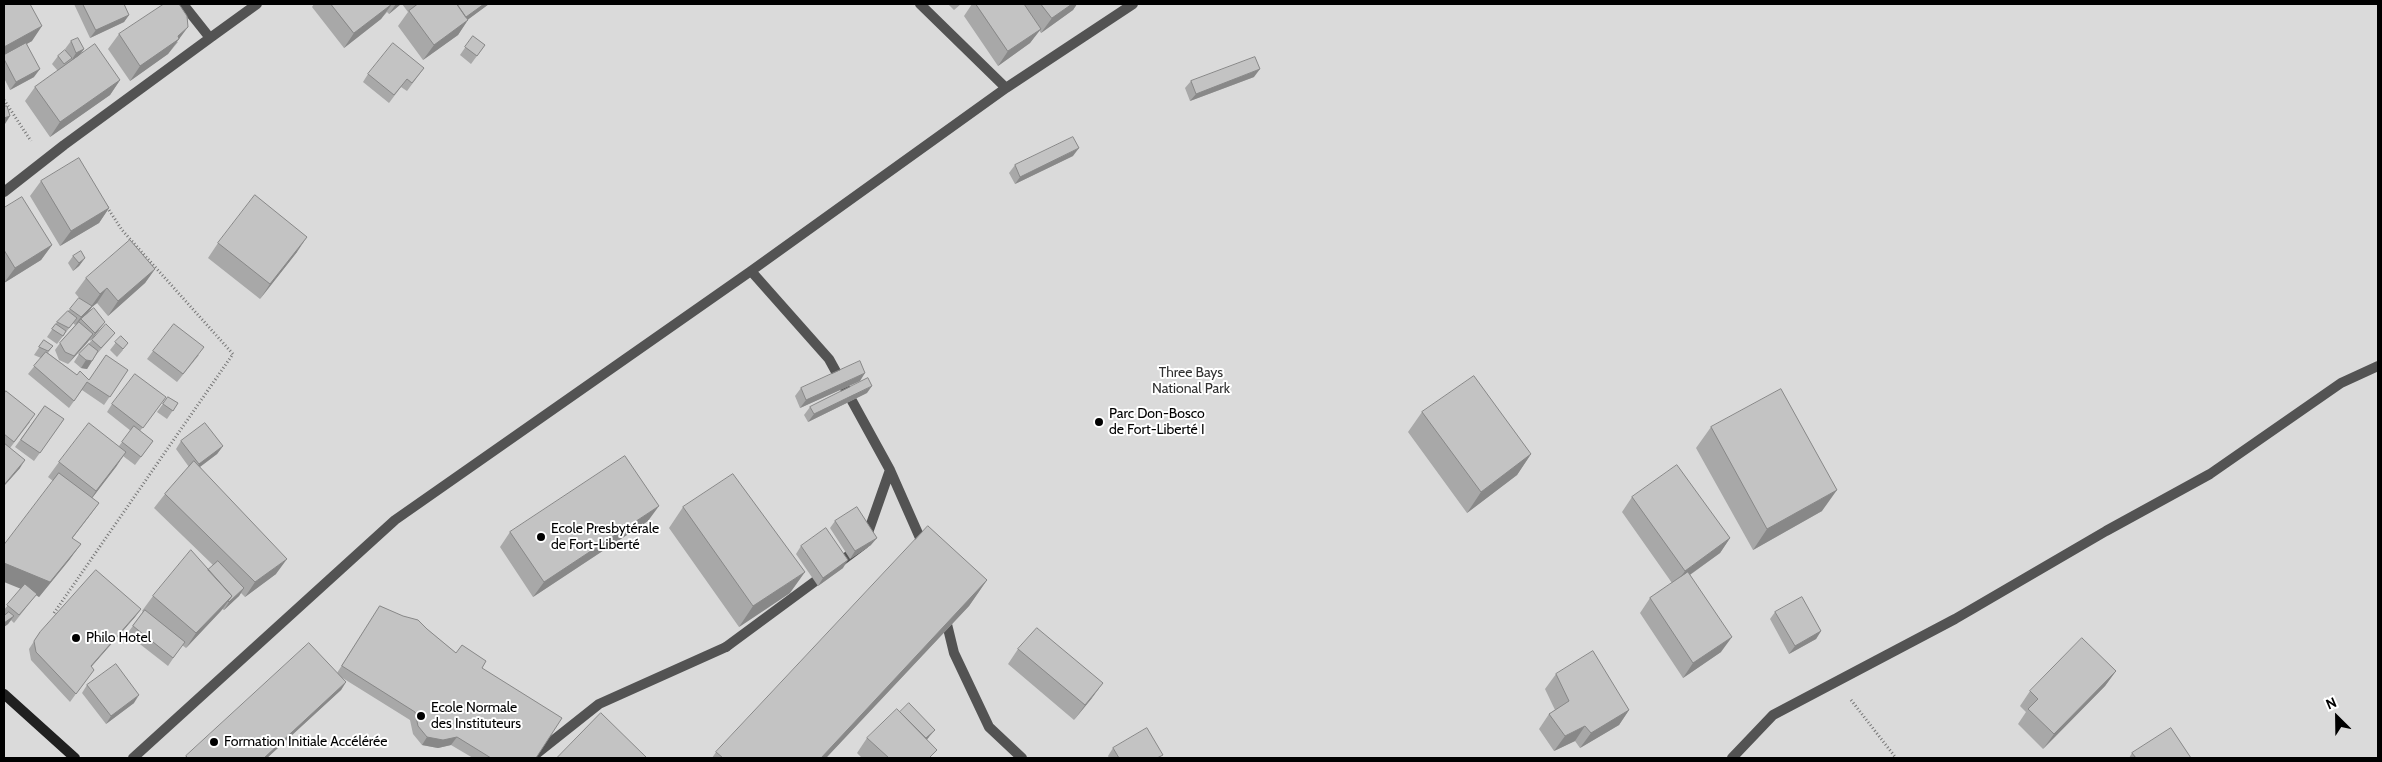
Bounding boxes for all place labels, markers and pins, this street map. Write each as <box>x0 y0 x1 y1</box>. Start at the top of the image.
place label: Parc Don-Bosco de Fort-Liberté I <box>1109 406 1205 438</box>
marker: Parc Don-Bosco de Fort-Liberté I <box>1093 416 1105 428</box>
place label: Ecole Presbytérale de Fort-Liberté <box>551 521 659 554</box>
marker: Ecole Presbytérale de Fort-Liberté <box>535 531 547 543</box>
place label: Philo Hotel <box>86 630 151 646</box>
marker: Philo Hotel <box>70 632 82 644</box>
place label: Ecole Normale des Instituteurs <box>431 700 521 732</box>
marker: Ecole Normale des Instituteurs <box>415 710 427 722</box>
place label: Formation Initiale Accélérée <box>224 734 387 750</box>
marker: Formation Initiale Accélérée <box>208 736 220 748</box>

